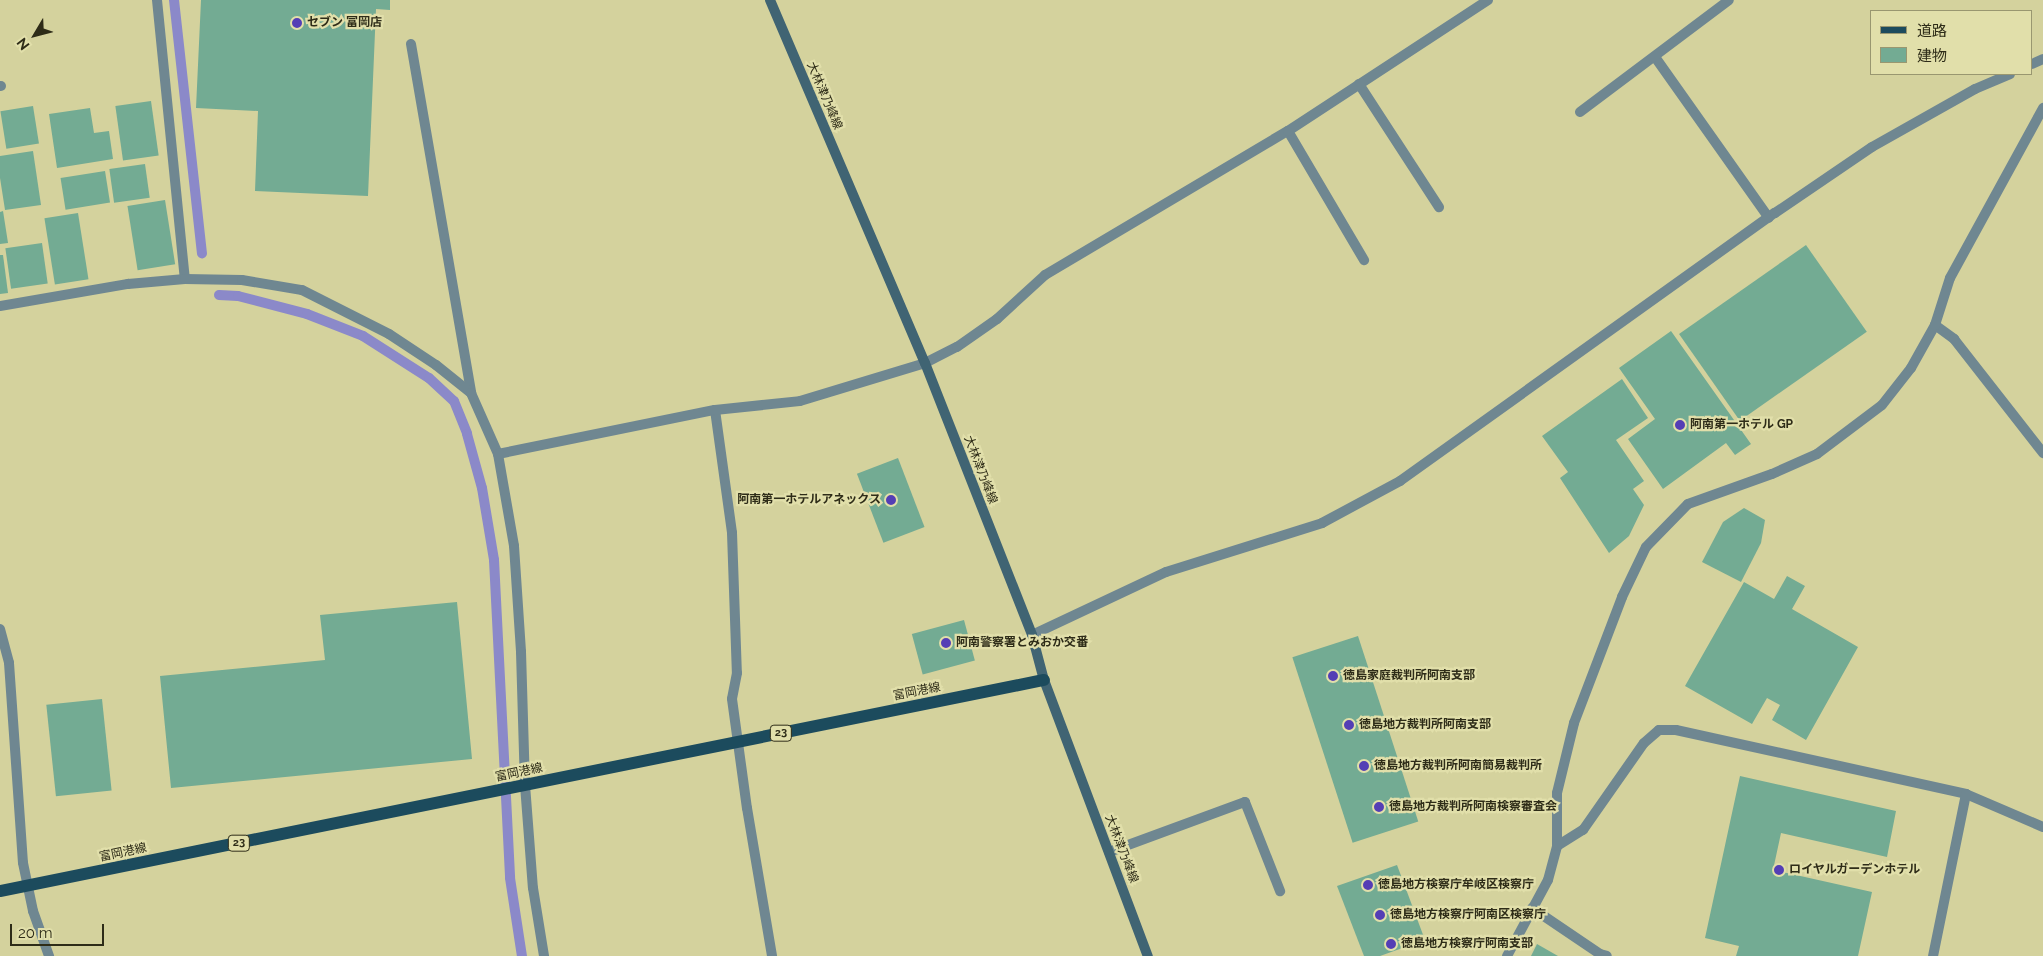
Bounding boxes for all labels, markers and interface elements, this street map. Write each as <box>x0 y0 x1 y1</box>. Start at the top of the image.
north arrow <box>10 10 60 60</box>
legend <box>1870 10 2033 75</box>
place label: セブン 富岡店 <box>307 16 382 30</box>
marker: セブン 富岡店 <box>291 17 303 29</box>
text: 道路 <box>1917 22 1947 40</box>
text: N <box>13 35 33 53</box>
text: 建物 <box>1917 47 1947 65</box>
street label: 大林津乃峰線 <box>803 60 845 132</box>
place label: 阿南第一ホテル GP <box>1690 418 1793 432</box>
marker: 阿南第一ホテル GP <box>1674 419 1686 431</box>
street label: 大林津乃峰線 <box>960 434 1000 506</box>
place label: 阿南第一ホテルアネックス <box>737 493 881 507</box>
marker: 阿南第一ホテルアネックス <box>885 494 897 506</box>
place label: 阿南警察署とみおか交番 <box>956 636 1088 650</box>
marker: 阿南警察署とみおか交番 <box>940 637 952 649</box>
place label: 徳島家庭裁判所阿南支部 <box>1343 669 1475 683</box>
marker: 徳島家庭裁判所阿南支部 <box>1327 670 1339 682</box>
street label: 富岡港線 <box>892 680 942 704</box>
place label: 徳島地方裁判所阿南支部 <box>1359 718 1491 732</box>
marker: 徳島地方裁判所阿南支部 <box>1343 719 1355 731</box>
road number: 23 <box>770 724 792 741</box>
place label: 徳島地方裁判所阿南簡易裁判所 <box>1374 759 1542 773</box>
marker: 徳島地方裁判所阿南簡易裁判所 <box>1358 760 1370 772</box>
street label: 富岡港線 <box>494 761 544 785</box>
place label: 徳島地方裁判所阿南検察審査会 <box>1389 800 1557 814</box>
marker: 徳島地方裁判所阿南検察審査会 <box>1373 801 1385 813</box>
street label: 大林津乃峰線 <box>1101 813 1141 885</box>
road number: 23 <box>228 834 250 851</box>
street label: 富岡港線 <box>98 841 148 865</box>
place label: ロイヤルガーデンホテル <box>1789 863 1921 877</box>
marker: ロイヤルガーデンホテル <box>1773 864 1785 876</box>
place label: 徳島地方検察庁牟岐区検察庁 <box>1378 878 1534 892</box>
marker: 徳島地方検察庁牟岐区検察庁 <box>1362 879 1374 891</box>
place label: 徳島地方検察庁阿南区検察庁 <box>1390 908 1546 922</box>
marker: 徳島地方検察庁阿南区検察庁 <box>1374 909 1386 921</box>
scale bar <box>12 914 106 946</box>
text: 20 m <box>18 924 53 942</box>
place label: 徳島地方検察庁阿南支部 <box>1401 937 1533 951</box>
marker: 徳島地方検察庁阿南支部 <box>1385 938 1397 950</box>

